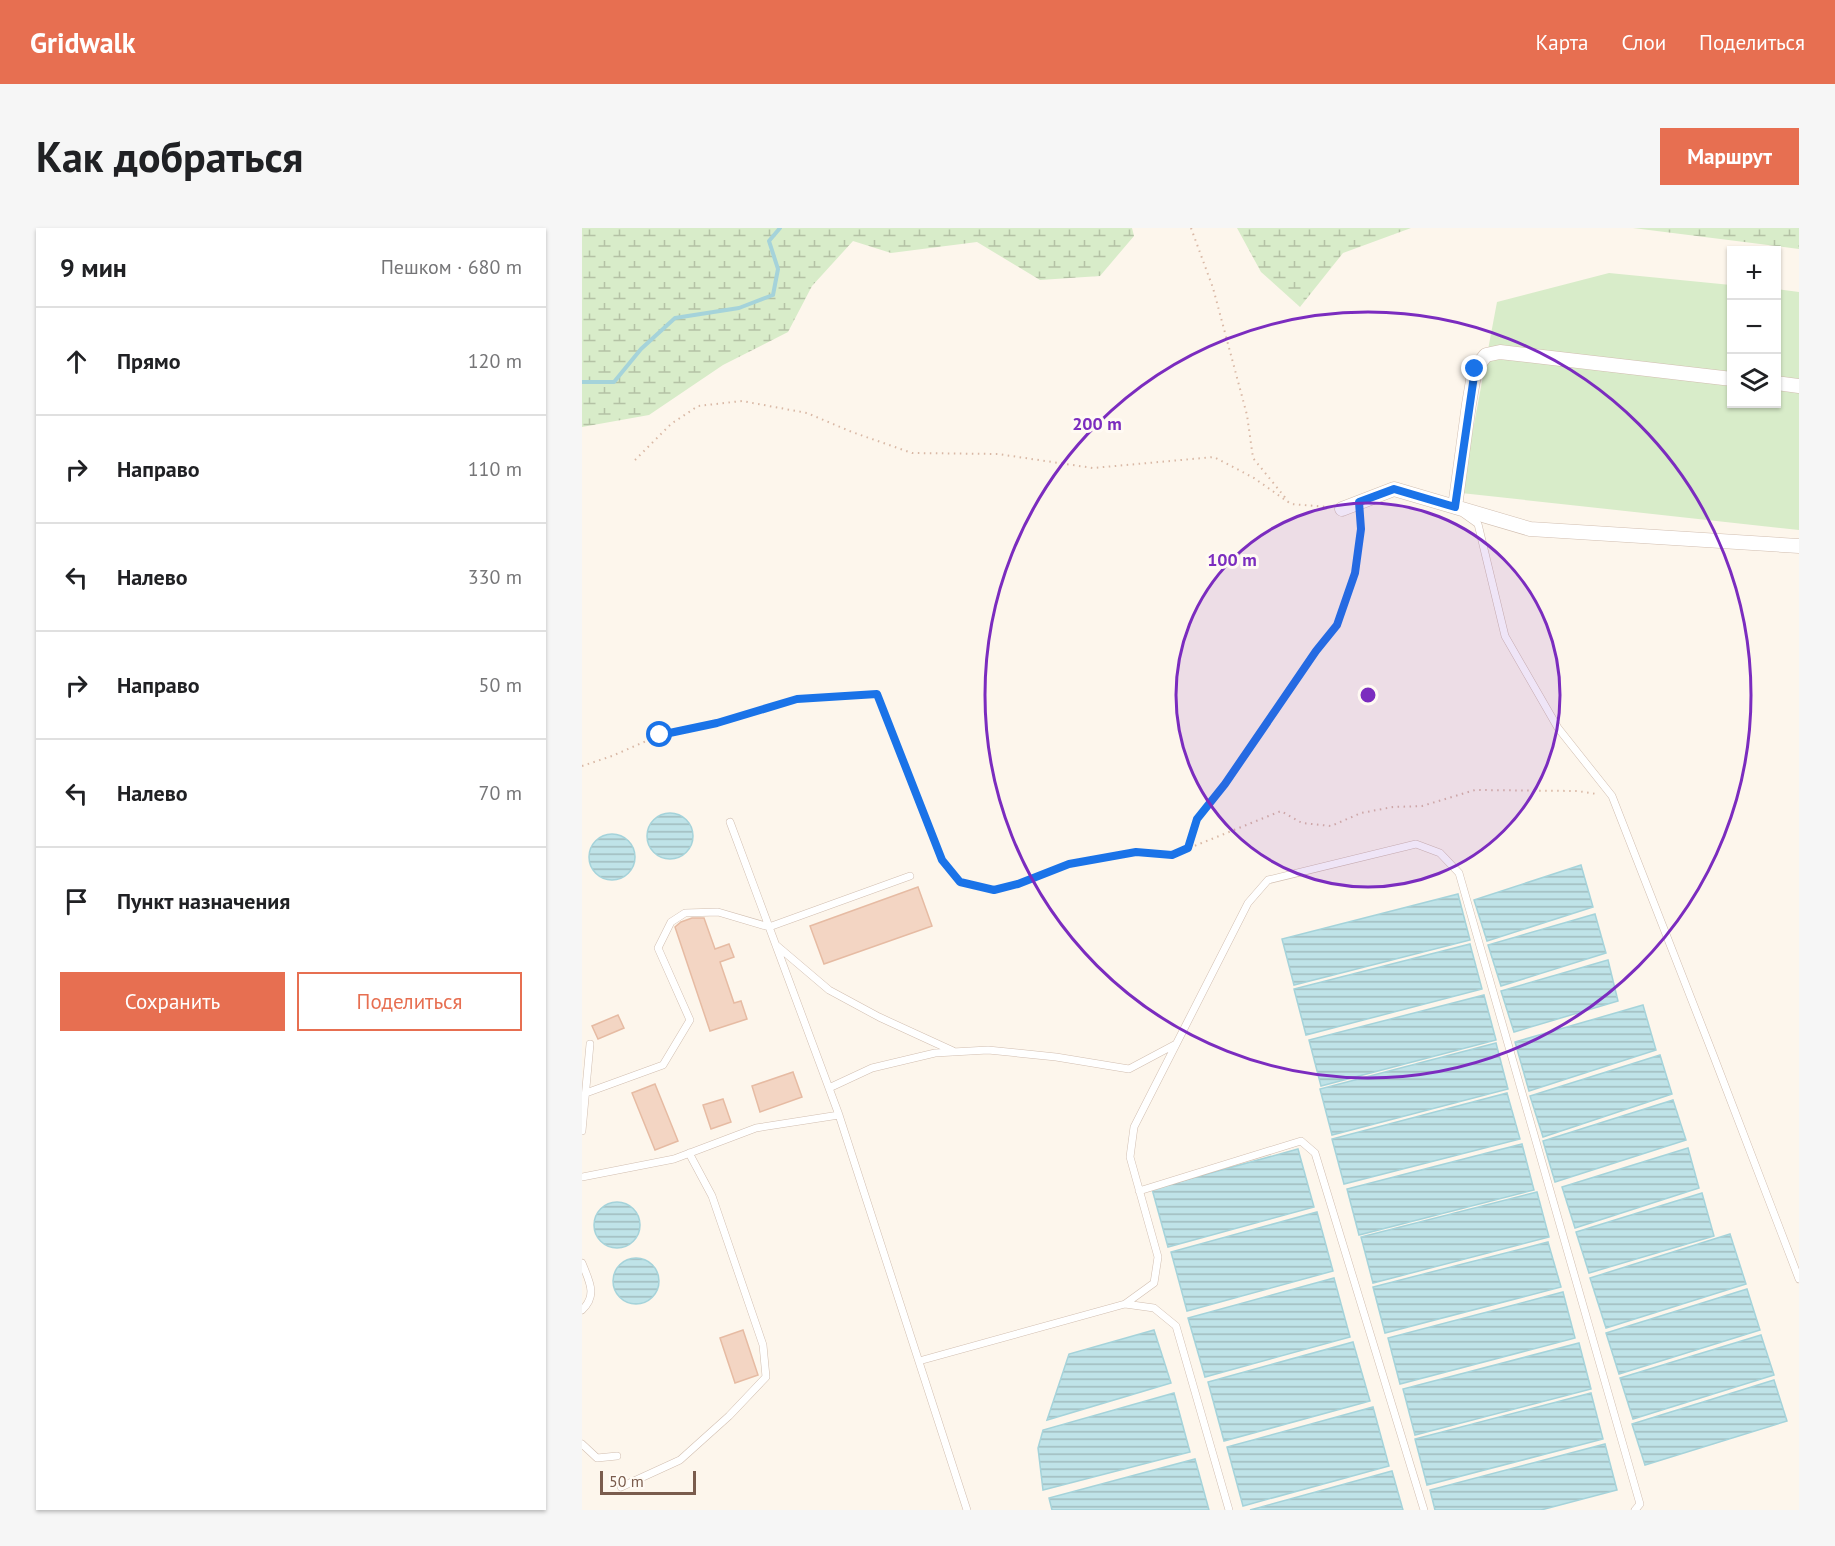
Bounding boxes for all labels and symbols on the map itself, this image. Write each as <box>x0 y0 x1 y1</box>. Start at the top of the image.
route end <box>1461 355 1487 381</box>
text: 200 m <box>1072 412 1122 435</box>
text: 100 m <box>1207 548 1257 571</box>
centre of rings <box>1358 685 1378 705</box>
route start <box>646 721 672 747</box>
scale bar <box>600 1468 696 1496</box>

